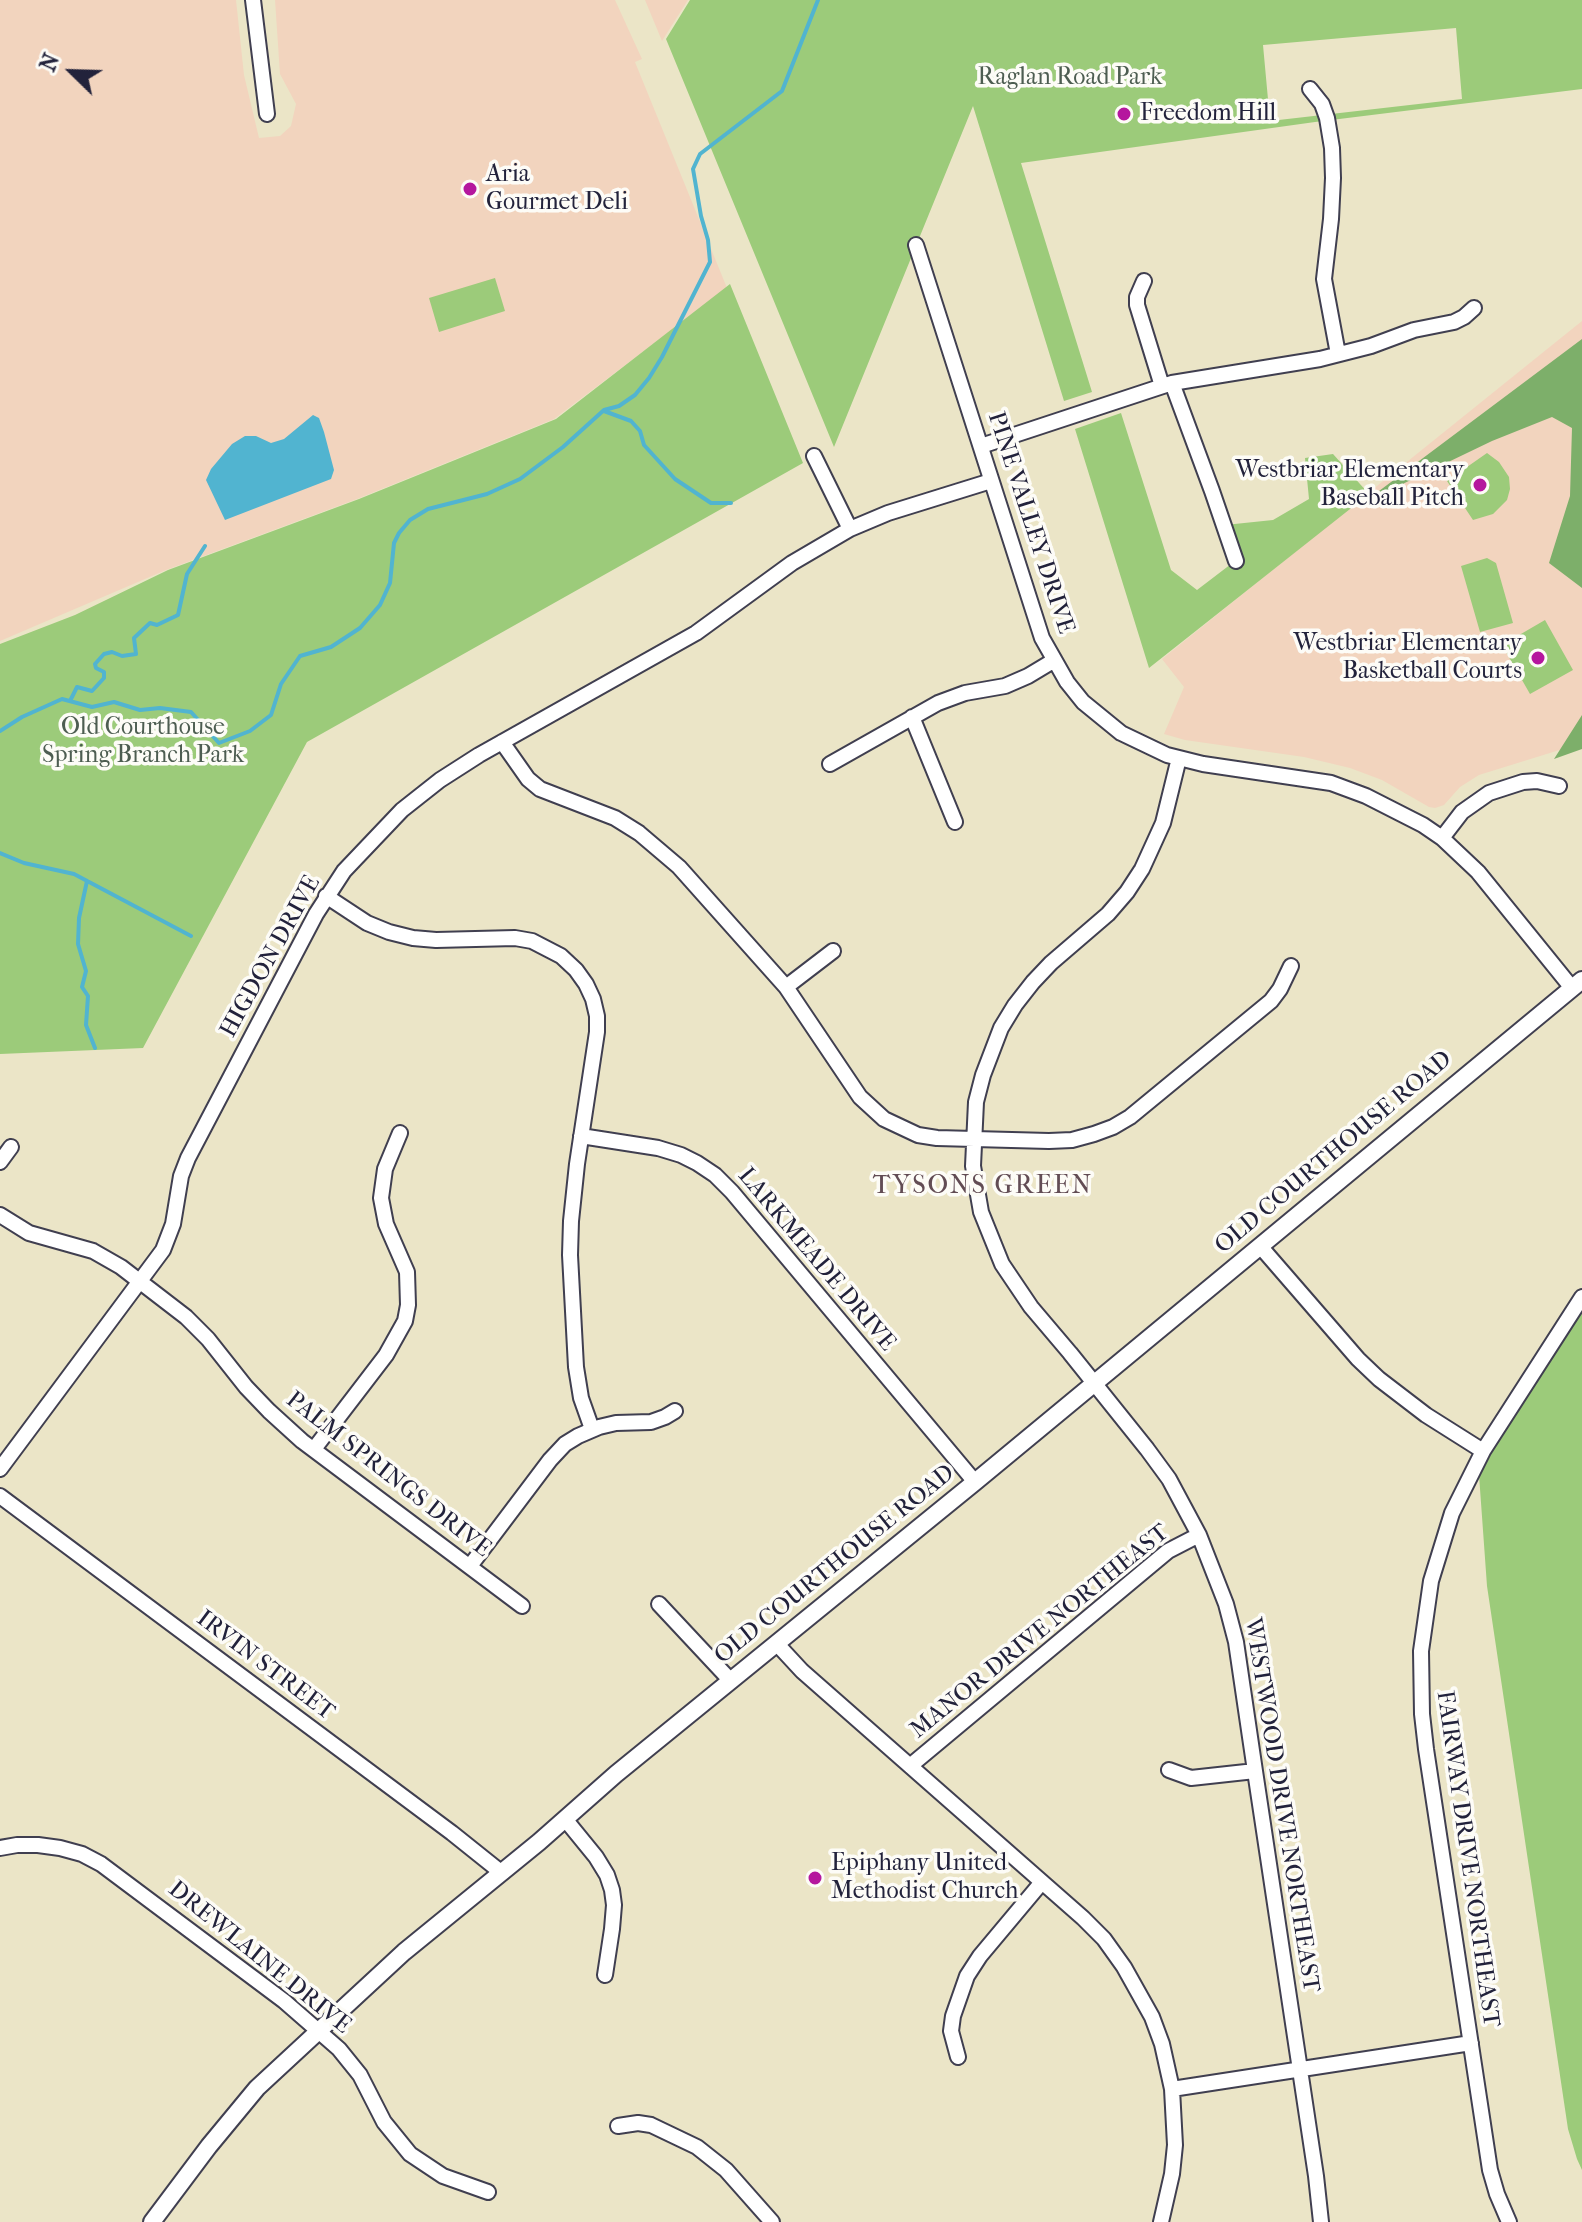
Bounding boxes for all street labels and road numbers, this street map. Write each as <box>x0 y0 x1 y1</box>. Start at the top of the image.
street label: PINE VALLEY DRIVE <box>981 408 1079 638</box>
street label: HIGDON DRIVE <box>215 871 327 1043</box>
street label: OLD COURTHOUSE ROAD <box>1210 1045 1458 1261</box>
street label: LARKMEADE DRIVE <box>731 1162 901 1358</box>
street label: PALM SPRINGS DRIVE <box>280 1386 496 1564</box>
street label: OLD COURTHOUSE ROAD <box>709 1459 961 1671</box>
street label: MANOR DRIVE NORTHEAST <box>905 1519 1175 1745</box>
street label: IRVIN STREET <box>190 1605 340 1727</box>
street label: WESTWOOD DRIVE NORTHEAST <box>1237 1616 1325 1994</box>
street label: FAIRWAY DRIVE NORTHEAST <box>1429 1689 1505 2029</box>
street label: DREWLAINE DRIVE <box>162 1876 356 2040</box>

